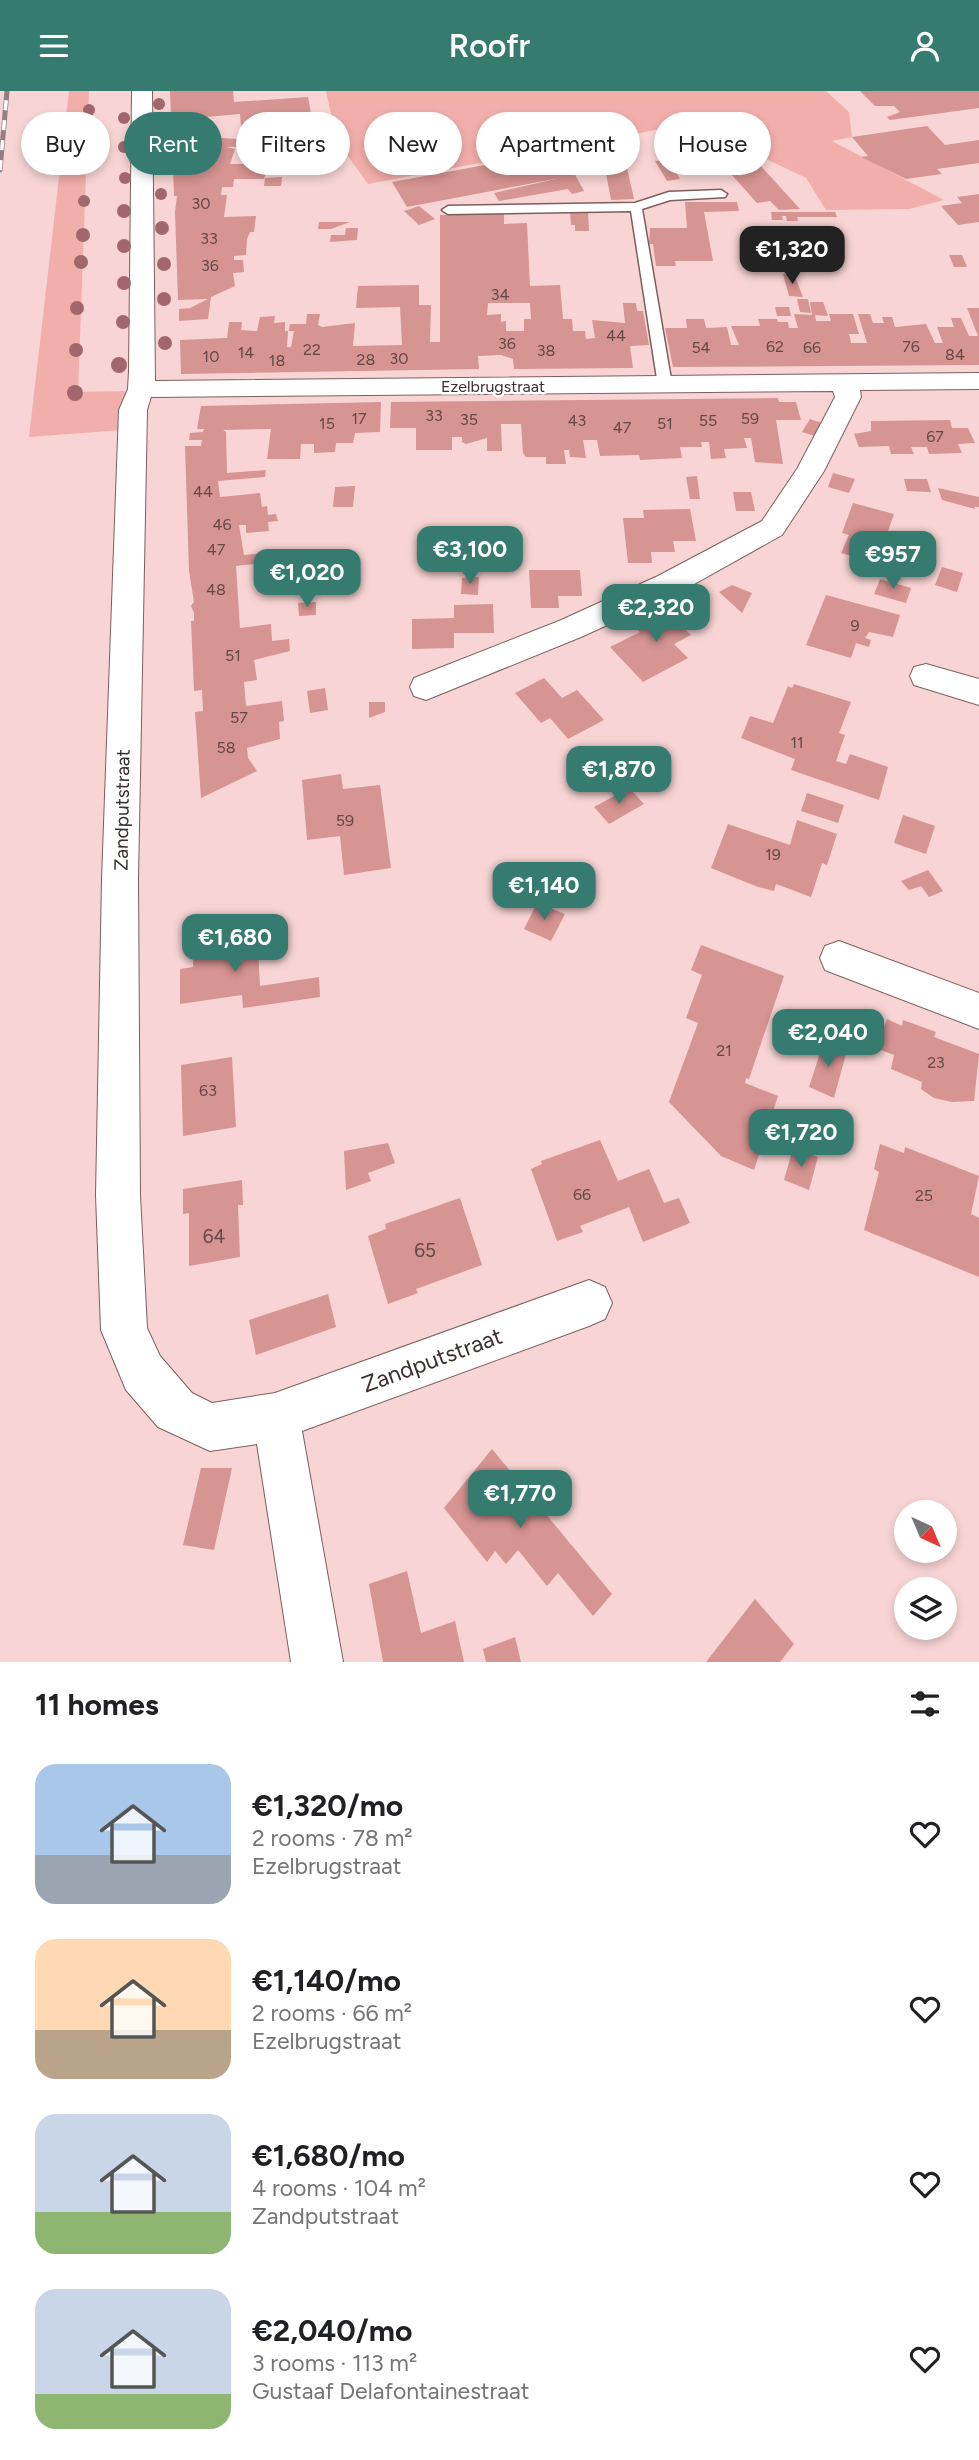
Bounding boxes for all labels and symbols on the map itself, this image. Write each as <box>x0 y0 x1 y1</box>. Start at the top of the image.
house number: 30 <box>192 194 210 213</box>
pin: €1,320 <box>735 227 849 286</box>
house number: 33 <box>200 229 218 248</box>
house number: 36 <box>201 256 219 275</box>
house number: 34 <box>491 285 509 304</box>
house number: 44 <box>606 326 626 345</box>
house number: 36 <box>498 334 516 353</box>
house number: 62 <box>766 337 784 356</box>
house number: 76 <box>902 337 920 356</box>
house number: 54 <box>691 338 711 357</box>
house number: 66 <box>803 338 821 357</box>
house number: 22 <box>303 340 321 359</box>
house number: 38 <box>537 341 555 360</box>
house number: 14 <box>238 343 254 362</box>
house number: 84 <box>945 345 965 364</box>
house number: 10 <box>203 347 219 366</box>
house number: 30 <box>390 349 408 368</box>
house number: 28 <box>357 350 375 369</box>
house number: 18 <box>269 351 285 370</box>
street label: Ezelbrugstraat <box>441 377 545 396</box>
house number: 33 <box>425 406 443 425</box>
house number: 17 <box>351 409 367 428</box>
house number: 59 <box>741 409 759 428</box>
house number: 35 <box>460 410 478 429</box>
house number: 43 <box>568 411 586 430</box>
house number: 55 <box>699 411 717 430</box>
house number: 15 <box>319 414 335 433</box>
house number: 51 <box>657 414 673 433</box>
house number: 47 <box>613 418 632 437</box>
house number: 67 <box>926 427 944 446</box>
house number: 44 <box>193 482 213 501</box>
house number: 46 <box>213 515 232 534</box>
pin: €3,100 <box>413 526 527 586</box>
pin: €957 <box>852 531 934 591</box>
house number: 47 <box>207 540 226 559</box>
pin: €1,020 <box>250 549 364 609</box>
house number: 48 <box>206 580 226 599</box>
pin: €2,320 <box>599 585 713 644</box>
house number: 9 <box>850 616 860 635</box>
house number: 51 <box>225 646 241 665</box>
house number: 57 <box>230 708 248 727</box>
house number: 11 <box>790 733 804 752</box>
house number: 58 <box>216 738 236 757</box>
pin: €1,870 <box>562 747 676 806</box>
street label: Zandputstraat <box>109 749 135 871</box>
house number: 59 <box>336 811 354 830</box>
house number: 19 <box>765 845 781 864</box>
pin: €1,140 <box>487 863 601 922</box>
pin: €1,680 <box>178 915 292 974</box>
pin: €2,040 <box>771 1009 885 1069</box>
house number: 21 <box>716 1041 732 1060</box>
house number: 23 <box>927 1053 945 1072</box>
house number: 63 <box>199 1081 217 1100</box>
pin: €1,720 <box>744 1109 858 1169</box>
house number: 66 <box>573 1185 591 1204</box>
house number: 25 <box>915 1186 933 1205</box>
house number: 64 <box>203 1225 225 1248</box>
house number: 65 <box>414 1239 436 1262</box>
street label: Zandputstraat <box>358 1322 506 1398</box>
pin: €1,770 <box>463 1471 577 1530</box>
north arrow <box>894 1500 957 1563</box>

